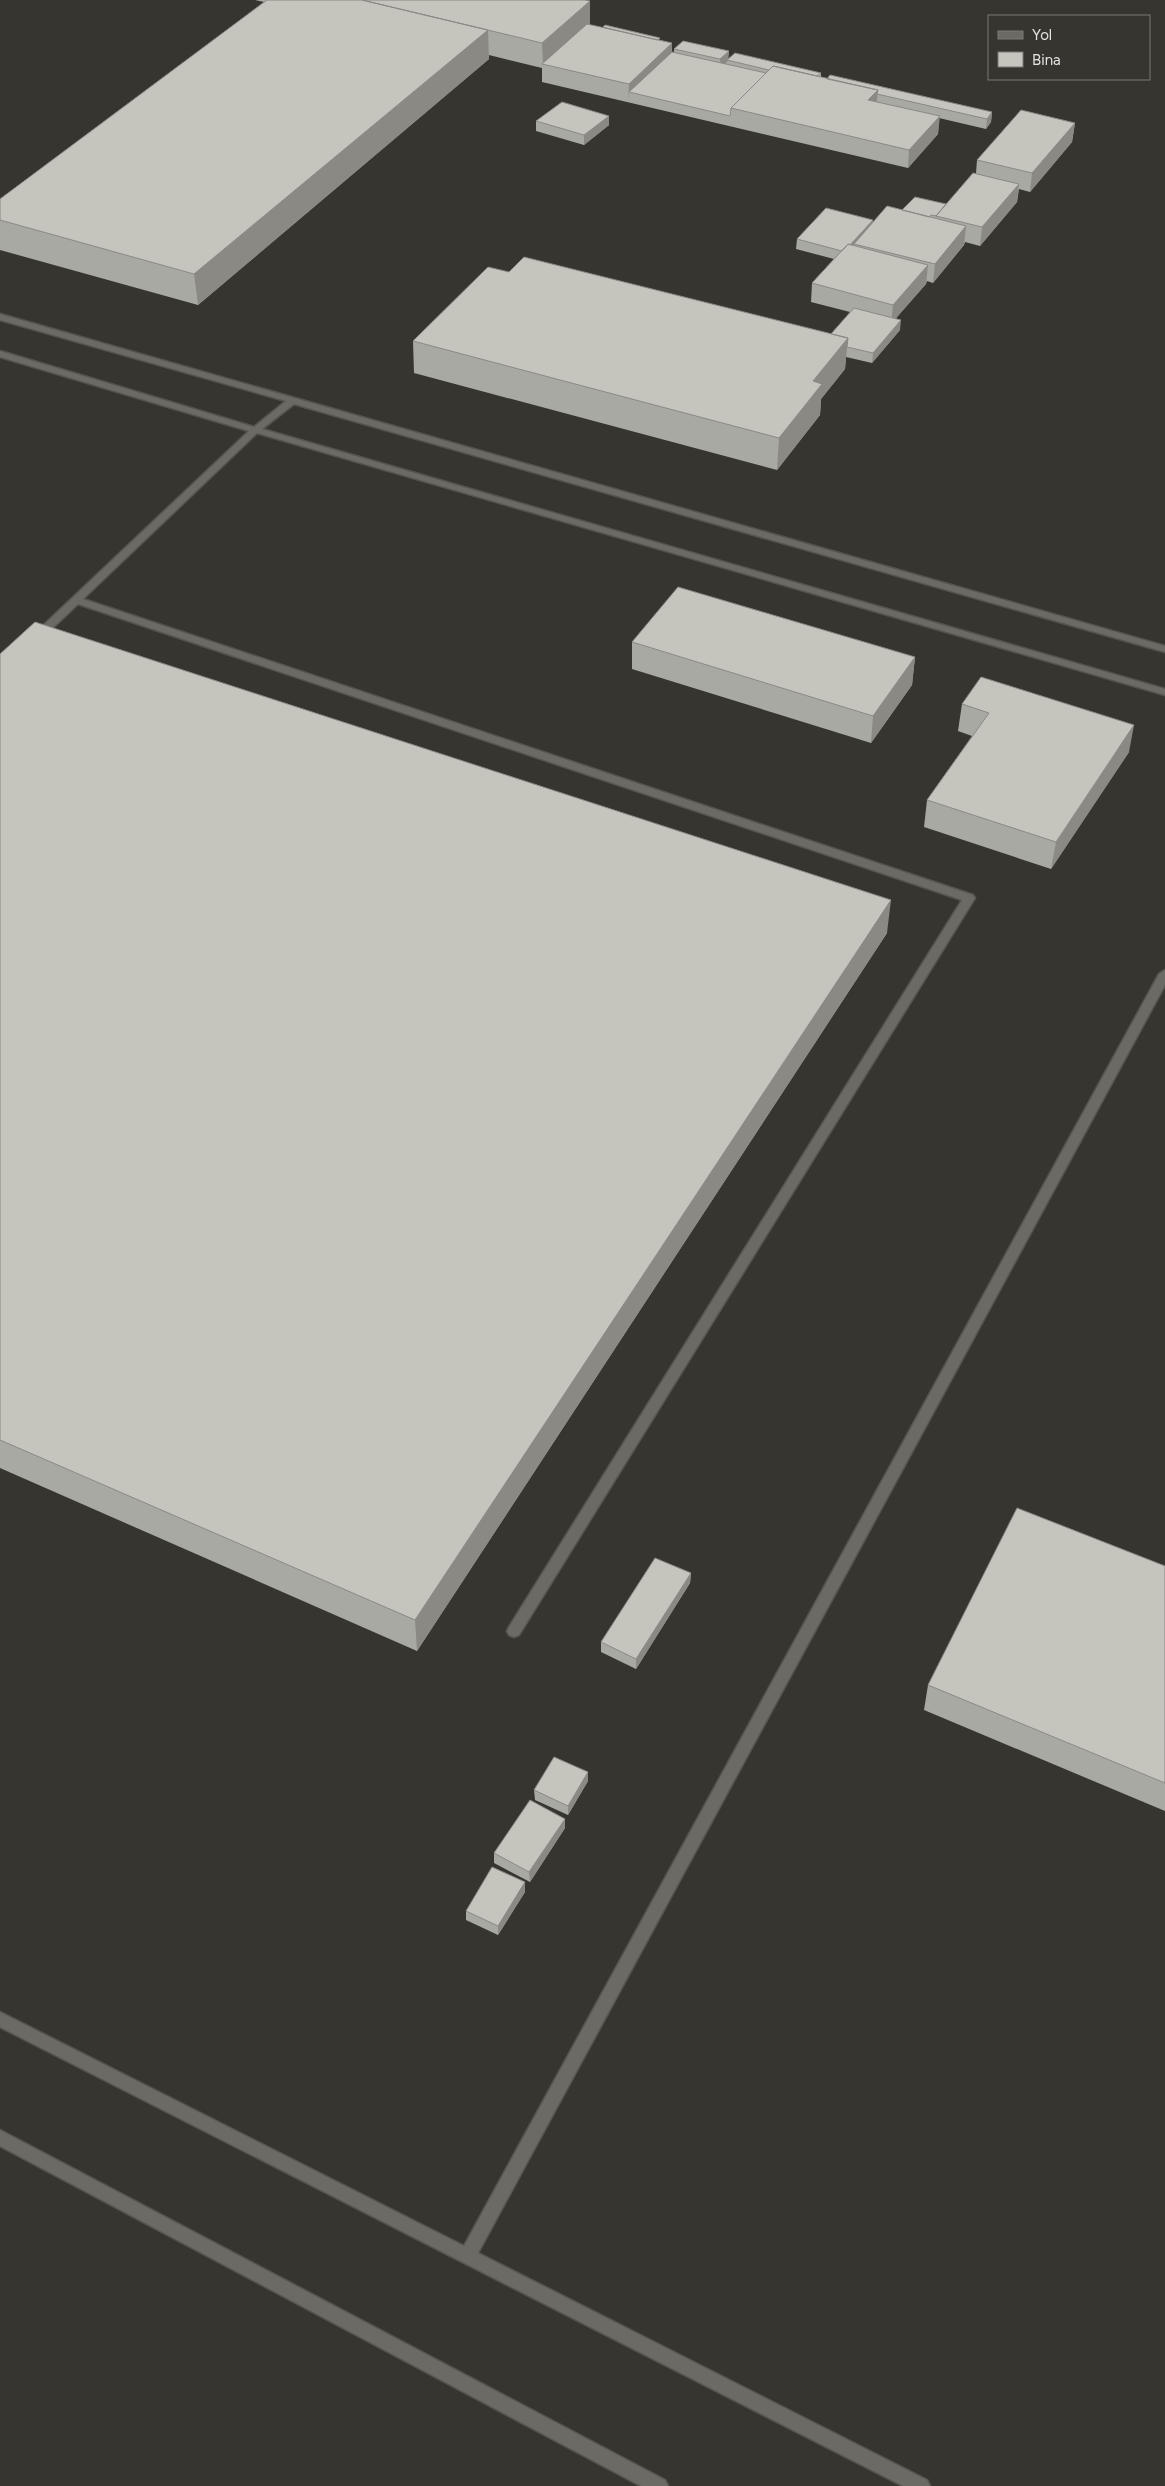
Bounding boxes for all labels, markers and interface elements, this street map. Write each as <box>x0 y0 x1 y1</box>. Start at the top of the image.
legend <box>988 15 1150 80</box>
text: Yol <box>1032 26 1052 44</box>
text: Bina <box>1032 51 1061 69</box>

